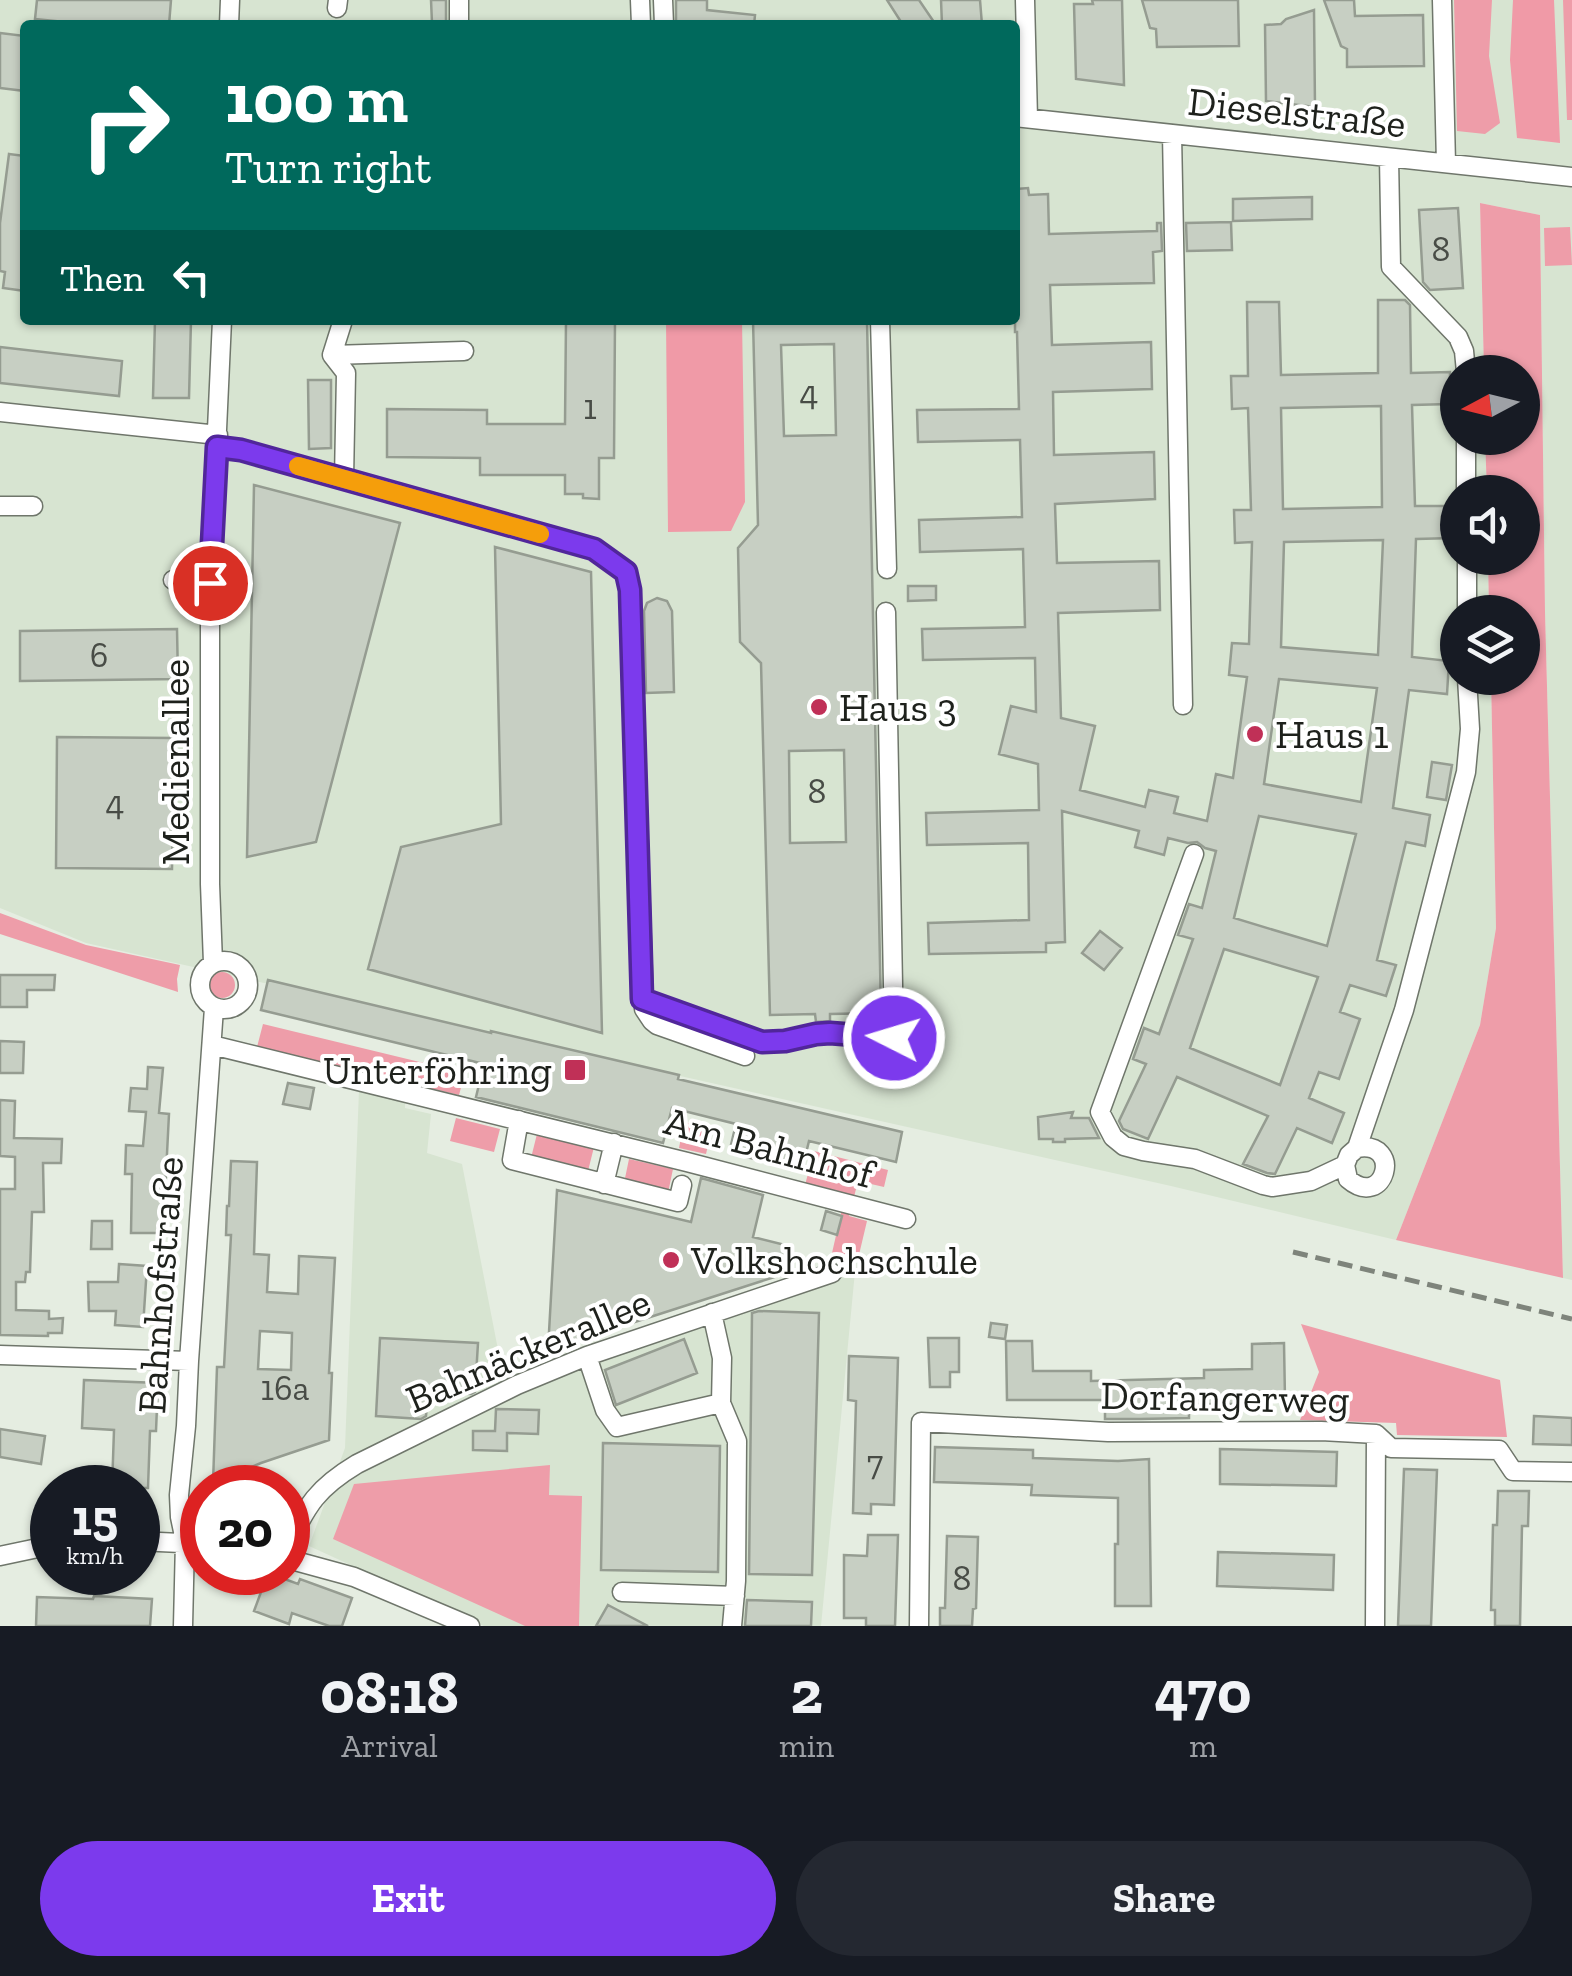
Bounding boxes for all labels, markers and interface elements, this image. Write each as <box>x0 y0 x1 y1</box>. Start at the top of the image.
text: 100 m <box>225 56 408 140</box>
icon: right <box>60 60 190 190</box>
street label: Dieselstraße <box>1186 77 1408 147</box>
text: Turn right <box>225 141 431 195</box>
house number: 8 <box>1432 228 1450 270</box>
icon: left <box>164 250 219 305</box>
text: Then <box>60 255 144 301</box>
north arrow <box>1440 355 1540 455</box>
map controls <box>1440 355 1540 695</box>
house number: 4 <box>800 372 818 414</box>
house number: 1 <box>583 386 597 428</box>
button: sound <box>1440 475 1540 575</box>
pin <box>168 541 253 626</box>
icon: arrive <box>183 556 238 611</box>
button: layers <box>1440 595 1540 695</box>
house number: 6 <box>90 634 108 676</box>
street label: Medienallee <box>151 659 199 865</box>
place label: Haus 3 <box>839 683 957 731</box>
marker: Haus 3 <box>808 696 830 718</box>
place label: Haus 1 <box>1275 710 1389 758</box>
marker: Haus 1 <box>1244 723 1266 745</box>
house number: 8 <box>808 770 826 812</box>
house number: 4 <box>106 782 124 824</box>
position arrow <box>842 986 946 1090</box>
place label: Unterföhring <box>323 1046 552 1094</box>
marker: Unterföhring <box>562 1057 588 1083</box>
street label: Am Bahnhof <box>659 1096 882 1199</box>
street label: Bahnhofstraße <box>127 1155 193 1415</box>
place label: Volkshochschule <box>690 1236 978 1284</box>
marker: Volkshochschule <box>660 1249 682 1271</box>
street label: Bahnäckerallee <box>399 1277 657 1423</box>
house number: 16a <box>261 1367 310 1409</box>
street label: Dorfangerweg <box>1100 1371 1350 1423</box>
house number: 7 <box>867 1442 883 1484</box>
speed limit sign: 20 <box>180 1465 310 1595</box>
text: 15 <box>72 1488 118 1548</box>
text: km/h <box>66 1540 124 1570</box>
house number: 8 <box>953 1557 971 1599</box>
text: 08:18 <box>320 1656 459 1728</box>
text: 2 <box>790 1656 823 1728</box>
text: 470 <box>1154 1656 1252 1728</box>
text: Arrival <box>341 1727 438 1765</box>
text: min <box>779 1727 834 1765</box>
text: m <box>1189 1727 1217 1765</box>
button: Exit <box>40 1841 776 1956</box>
button: Share <box>796 1841 1532 1956</box>

